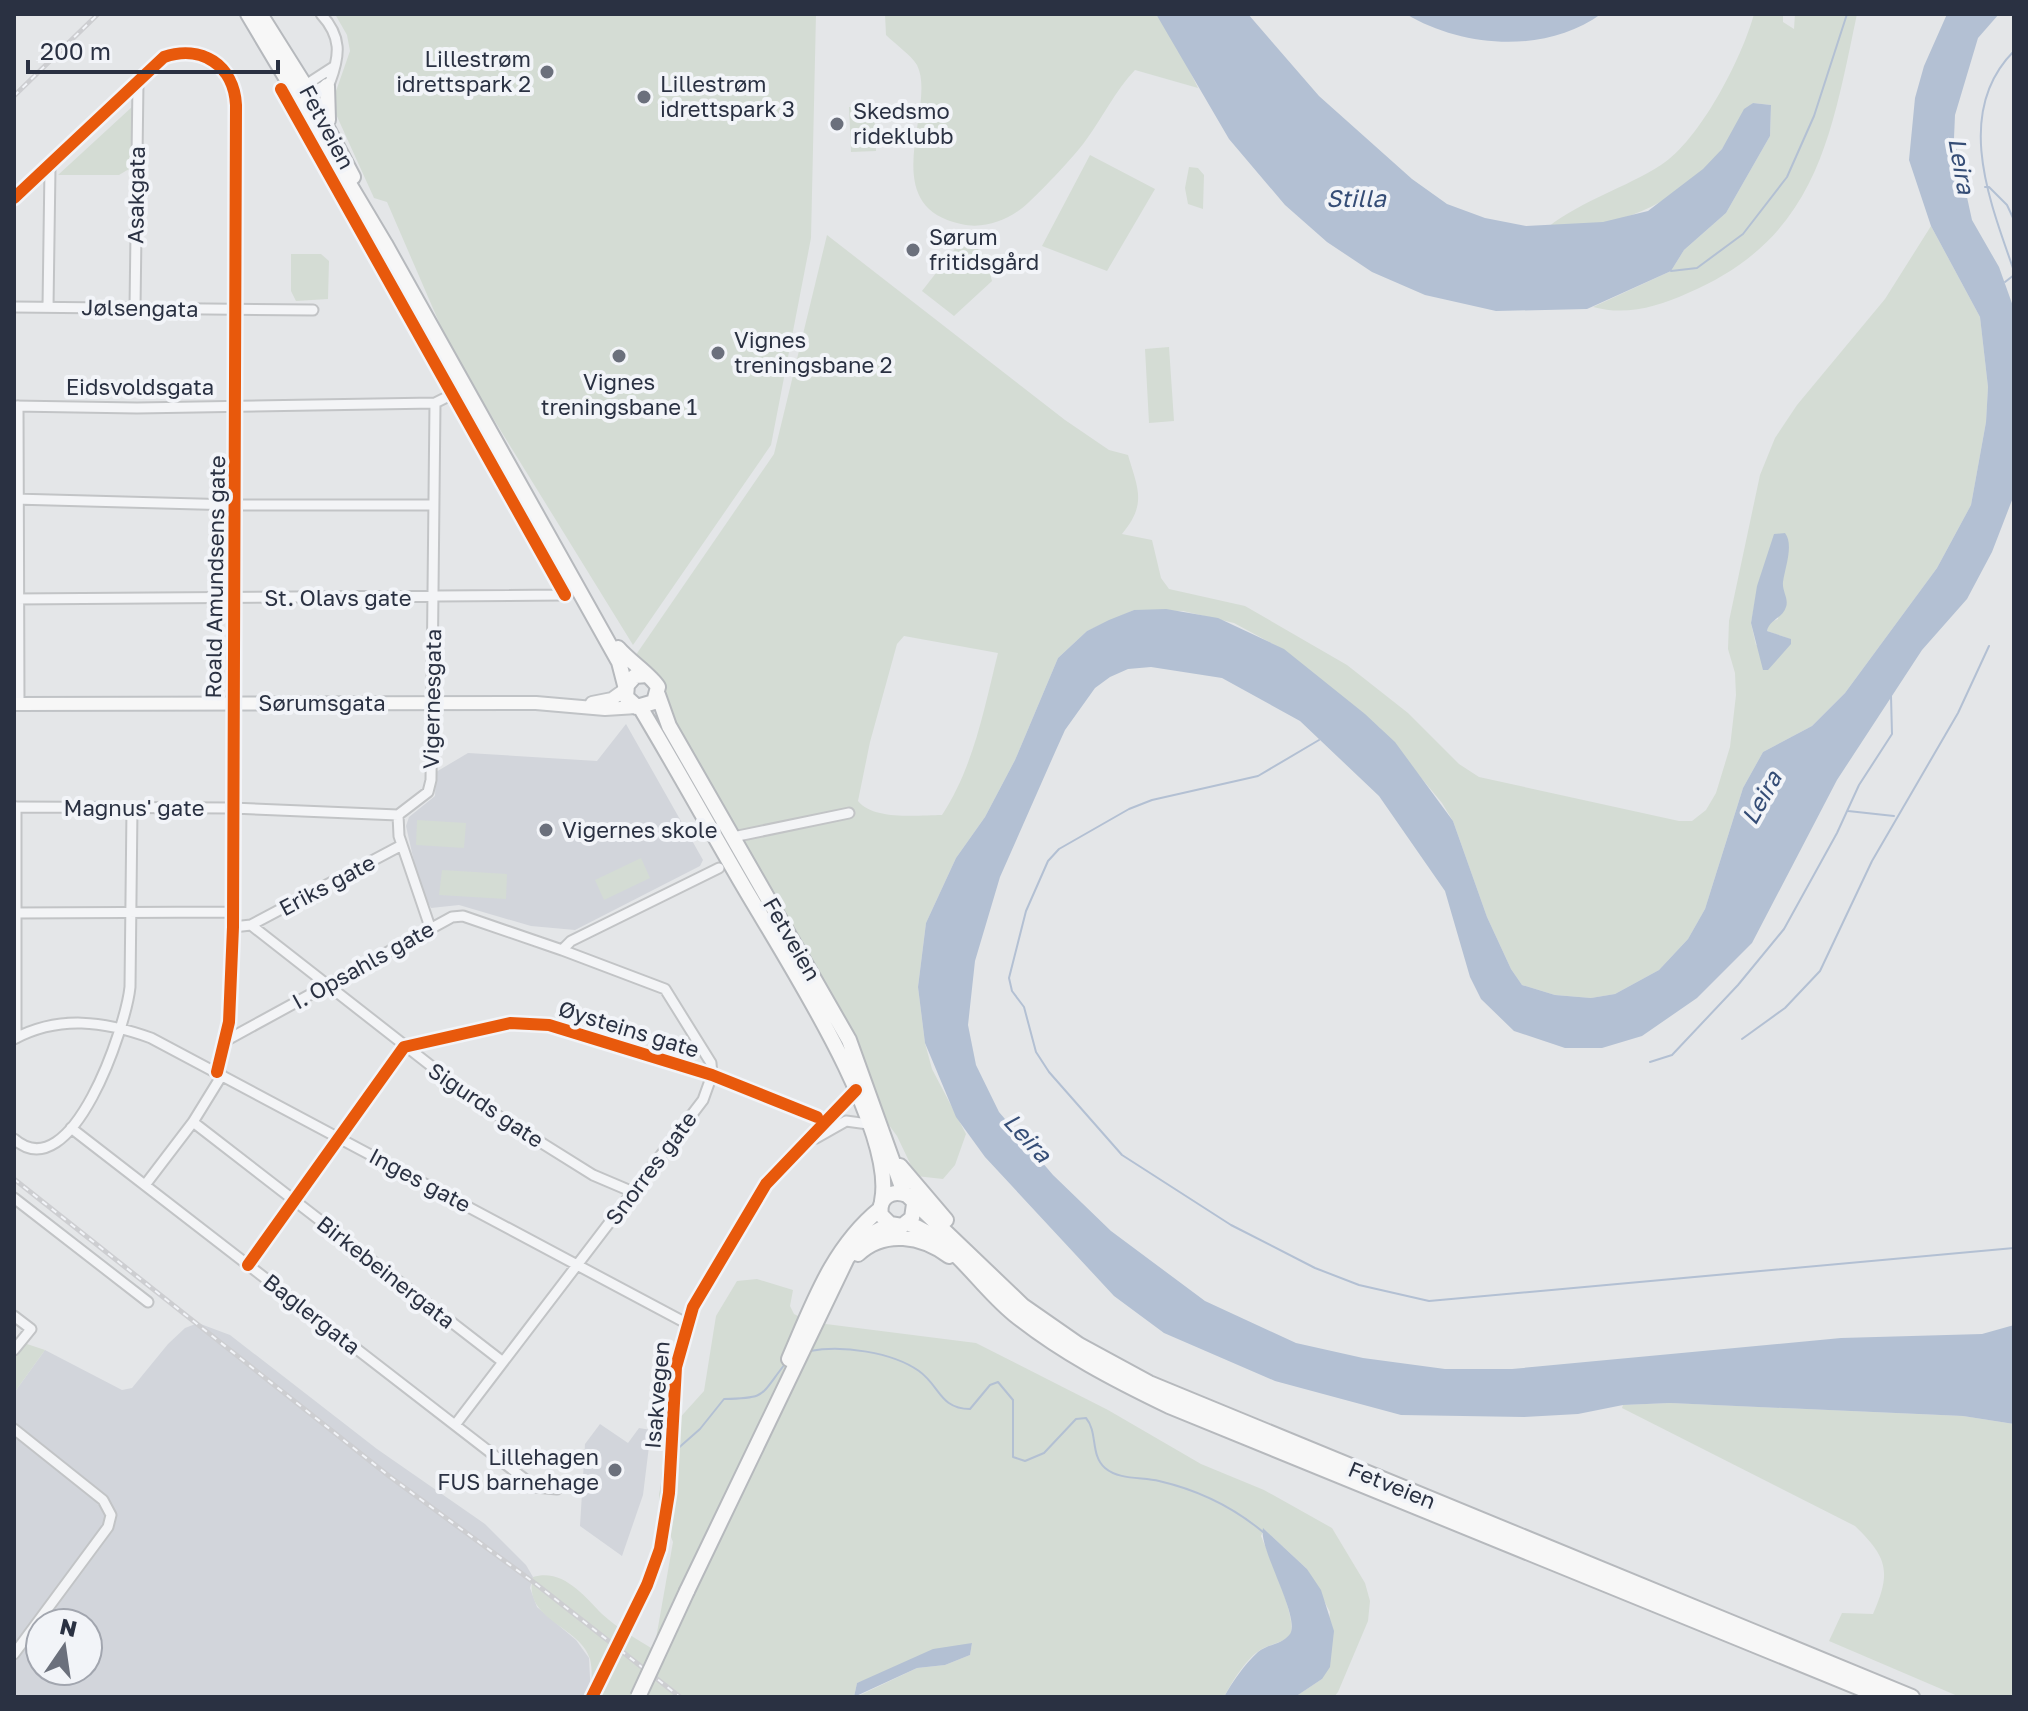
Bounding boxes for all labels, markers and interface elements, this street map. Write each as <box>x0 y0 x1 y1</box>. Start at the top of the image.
scale bar <box>28 24 278 74</box>
text: 200 m <box>40 36 111 65</box>
place label: Lillestrøm idrettspark 2 <box>396 45 531 97</box>
marker: Lillestrøm idrettspark 2 <box>538 63 556 81</box>
place label: Lillestrøm idrettspark 3 <box>660 70 795 122</box>
street label: Fetveien <box>294 80 361 174</box>
marker: Lillestrøm idrettspark 3 <box>635 88 653 106</box>
place label: Skedsmo rideklubb <box>853 97 954 149</box>
marker: Skedsmo rideklubb <box>828 115 846 133</box>
water label: Leira <box>1943 135 1982 197</box>
street label: Asakgata <box>121 146 150 244</box>
water label: Stilla <box>1326 183 1387 212</box>
place label: Sørum fritidsgård <box>929 223 1039 275</box>
marker: Sørum fritidsgård <box>904 241 922 259</box>
street label: Jølsengata <box>81 293 199 322</box>
place label: Vignes treningsbane 2 <box>734 326 893 378</box>
marker: Vignes treningsbane 2 <box>709 344 727 362</box>
marker: Vignes treningsbane 1 <box>610 347 628 365</box>
place label: Vignes treningsbane 1 <box>541 368 698 420</box>
street label: Eidsvoldsgata <box>66 373 214 400</box>
street label: Roald Amundsens gate <box>199 455 230 699</box>
street label: St. Olavs gate <box>264 584 412 611</box>
street label: Vigernesgata <box>417 629 446 769</box>
street label: Sørumsgata <box>258 689 386 716</box>
water label: Leira <box>1734 764 1788 829</box>
street label: Magnus' gate <box>63 794 205 821</box>
place label: Vigernes skole <box>562 816 717 843</box>
marker: Vigernes skole <box>537 821 555 839</box>
street label: Eriks gate <box>274 848 379 921</box>
street label: Fetveien <box>758 892 827 985</box>
street label: I. Opsahls gate <box>287 914 438 1015</box>
street label: Øysteins gate <box>556 994 703 1063</box>
street label: Sigurds gate <box>424 1056 549 1153</box>
street label: Snorres gate <box>599 1106 702 1230</box>
water label: Leira <box>998 1106 1059 1169</box>
street label: Inges gate <box>365 1142 476 1218</box>
street label: Birkebeinergata <box>312 1209 461 1334</box>
street label: Baglergata <box>258 1267 366 1360</box>
street label: Isakvegen <box>638 1340 675 1450</box>
place label: Lillehagen FUS barnehage <box>437 1443 599 1495</box>
street label: Fetveien <box>1345 1455 1440 1514</box>
marker: Lillehagen FUS barnehage <box>606 1461 624 1479</box>
north arrow <box>24 1607 104 1687</box>
text: N <box>57 1612 80 1642</box>

